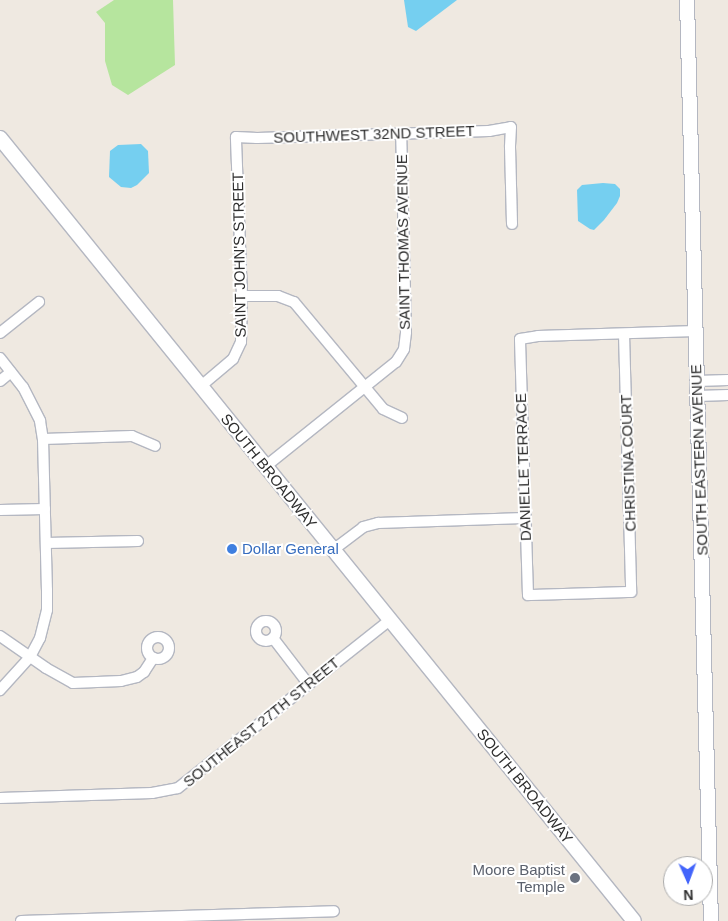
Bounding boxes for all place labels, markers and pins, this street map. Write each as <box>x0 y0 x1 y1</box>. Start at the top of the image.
place label: Dollar General <box>242 540 339 558</box>
marker: Dollar General <box>226 543 238 555</box>
place label: Moore Baptist Temple <box>472 860 565 895</box>
marker: Moore Baptist Temple <box>569 872 581 884</box>

